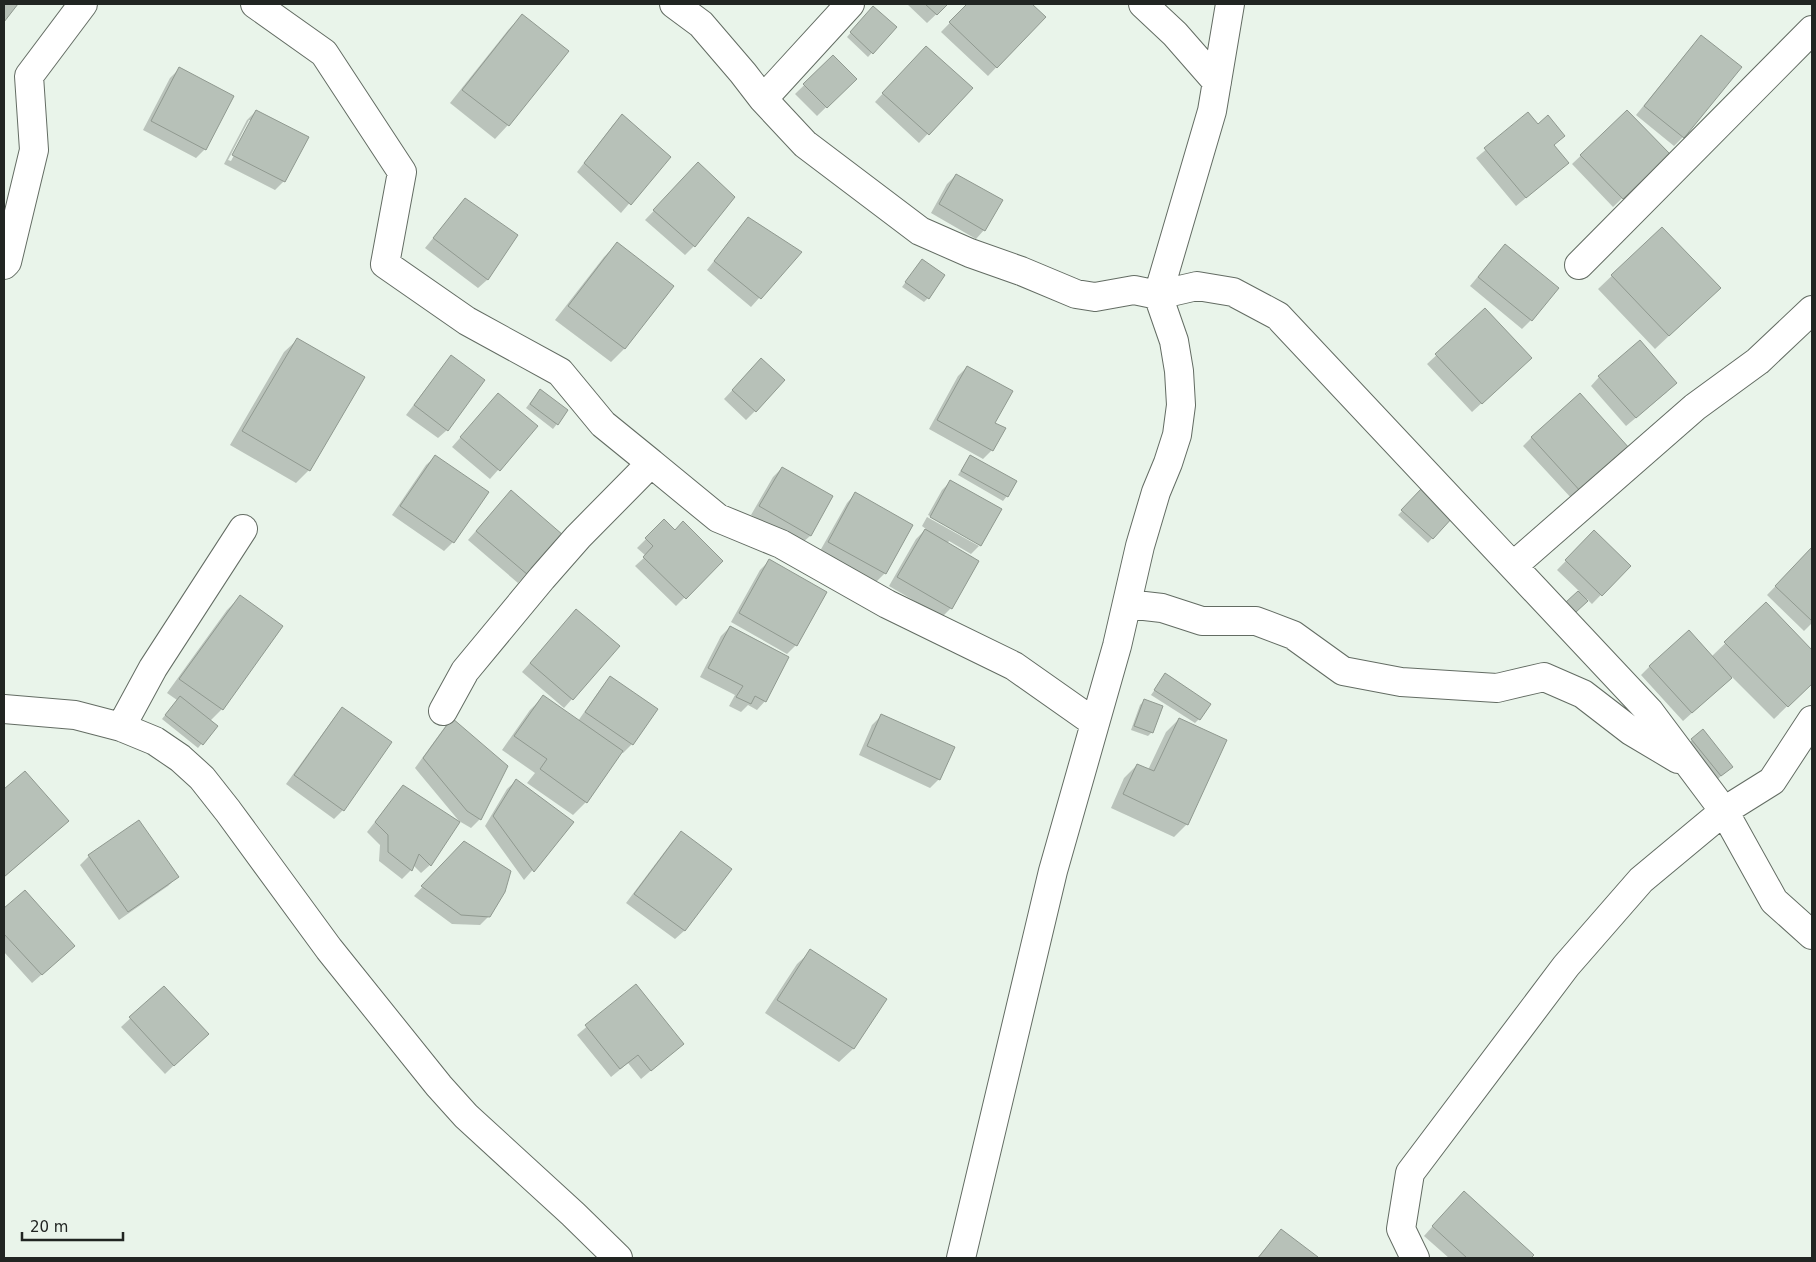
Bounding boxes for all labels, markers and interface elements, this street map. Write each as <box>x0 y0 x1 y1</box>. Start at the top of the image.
scale bar <box>22 1210 124 1242</box>
text: 20 m <box>30 1218 68 1236</box>

